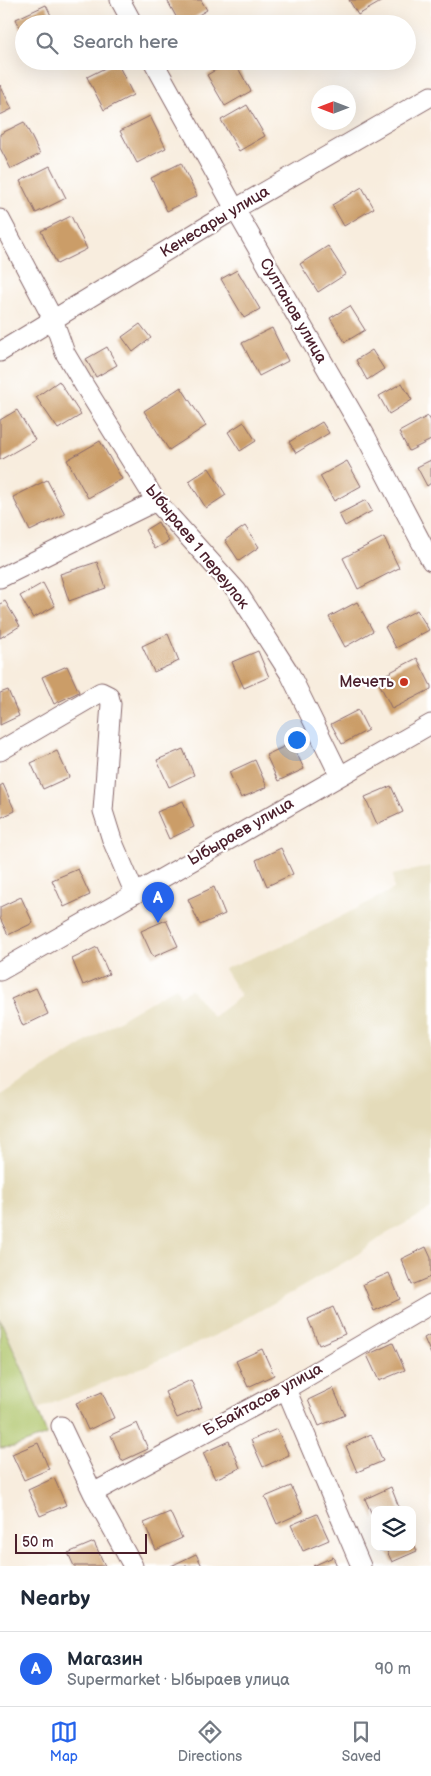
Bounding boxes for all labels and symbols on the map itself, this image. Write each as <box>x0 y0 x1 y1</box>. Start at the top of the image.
north arrow <box>311 85 356 130</box>
street label: Кенесары улица <box>157 182 273 262</box>
street label: Султанов улица <box>255 255 331 367</box>
street label: Ыбыраев 1 переулок <box>141 481 253 613</box>
place label: Мечеть <box>339 673 394 692</box>
marker: Мечеть <box>398 676 410 688</box>
your location <box>284 727 310 753</box>
street label: Ыбыраев улица <box>185 794 298 870</box>
pin: A <box>142 882 174 923</box>
street label: Б.Байтасов улица <box>200 1359 327 1441</box>
scale bar <box>15 1531 148 1554</box>

